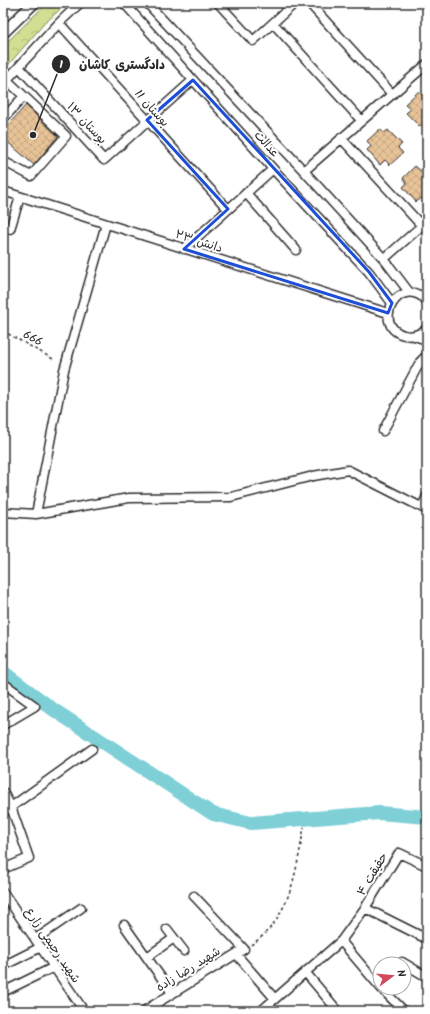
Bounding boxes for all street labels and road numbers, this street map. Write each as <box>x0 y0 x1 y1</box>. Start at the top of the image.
street label: بوستان 11 <box>129 85 174 131</box>
street label: بوستان ۱۳ <box>62 98 111 149</box>
street label: عدالت <box>249 126 284 162</box>
street label: دانش ۲۳ <box>173 225 225 258</box>
street label: 666 <box>19 325 46 352</box>
street label: حقیقت ۴ <box>352 849 393 899</box>
street label: شهید رحیمی زارع <box>20 904 85 987</box>
street label: شهید رضا زاده <box>152 942 224 997</box>

